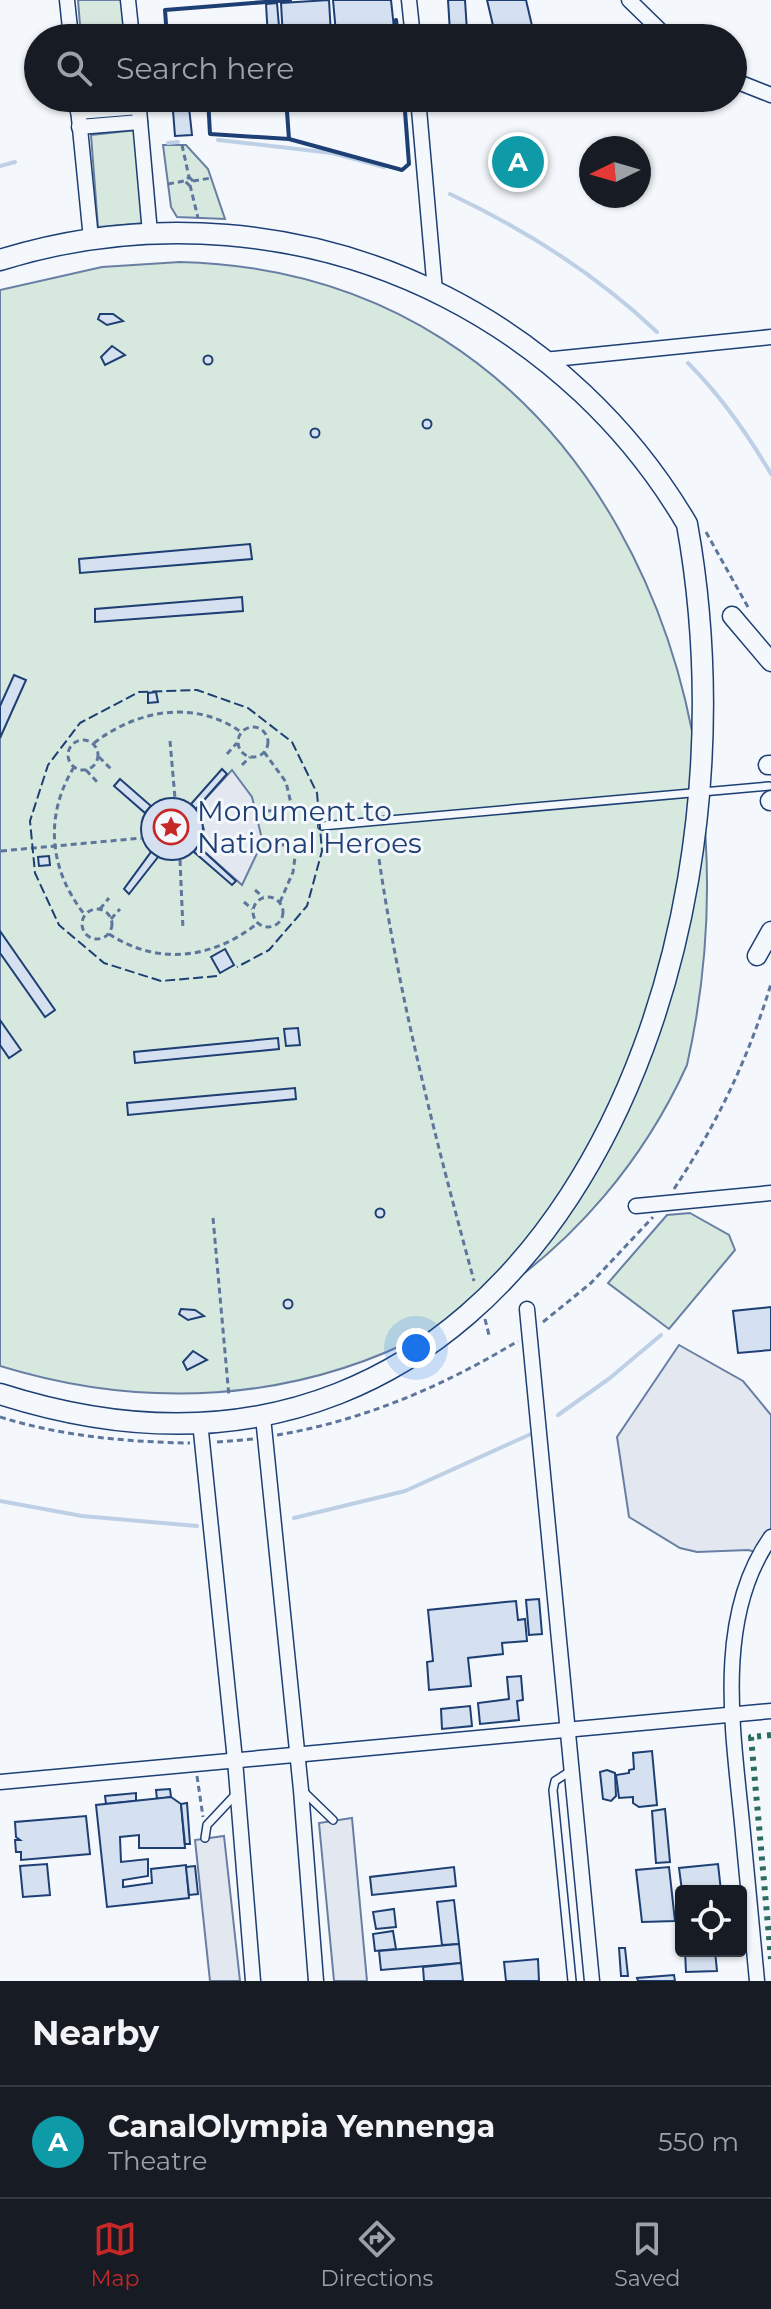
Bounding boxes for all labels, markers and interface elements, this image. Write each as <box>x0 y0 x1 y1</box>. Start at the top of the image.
search box <box>24 24 747 112</box>
icon: search <box>52 46 96 90</box>
text: Search here <box>116 50 294 87</box>
pin: A <box>492 132 544 192</box>
north arrow <box>579 136 651 208</box>
place label: Monument to National Heroes <box>197 794 422 860</box>
place icon: Monument to National Heroes <box>152 808 190 846</box>
your location <box>396 1328 436 1368</box>
map controls <box>675 1885 747 1957</box>
button: locate <box>675 1885 747 1957</box>
text: Nearby <box>32 2012 159 2054</box>
text: CanalOlympia Yennenga <box>108 2108 495 2145</box>
text: A <box>48 2126 68 2158</box>
text: 550 m <box>658 2126 739 2158</box>
text: Theatre <box>108 2145 208 2177</box>
tab: Map <box>91 2217 139 2292</box>
tab: Directions <box>321 2217 433 2292</box>
tab: Saved <box>614 2217 680 2292</box>

